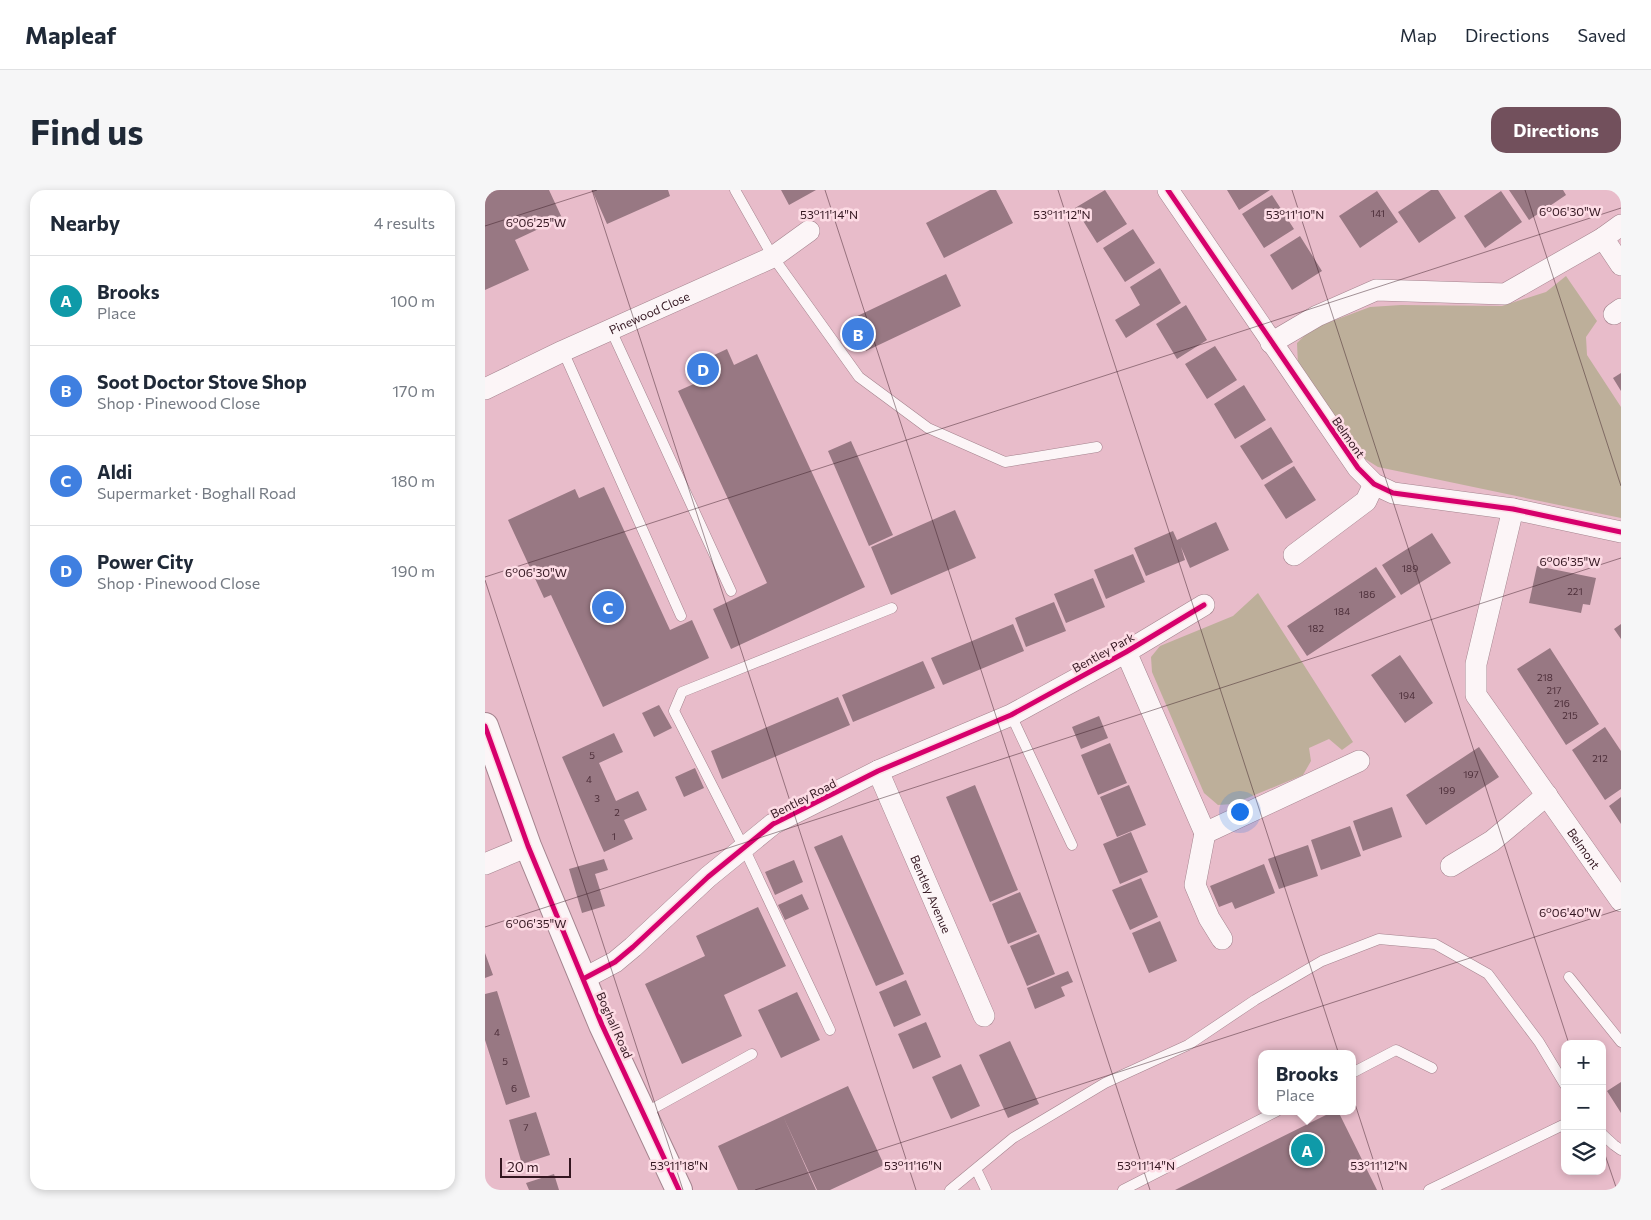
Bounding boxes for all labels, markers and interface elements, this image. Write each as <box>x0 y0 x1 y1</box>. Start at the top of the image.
text: Mapleaf <box>25 20 116 49</box>
text: Map <box>1400 24 1437 46</box>
text: Directions <box>1465 24 1549 46</box>
text: Saved <box>1577 24 1626 46</box>
button: Directions <box>1491 107 1621 153</box>
text: Find us <box>30 109 144 152</box>
text: 6°06'30"W <box>1539 204 1601 218</box>
text: 53°11'14"N <box>800 207 858 221</box>
text: 53°11'12"N <box>1033 207 1091 221</box>
text: 53°11'10"N <box>1266 207 1324 221</box>
house number: 141 <box>1371 207 1385 219</box>
text: Nearby <box>50 210 120 235</box>
text: 4 results <box>374 213 435 232</box>
text: 6°06'25"W <box>506 215 566 229</box>
text: Brooks <box>97 280 160 303</box>
street label: Pinewood Close <box>607 288 692 337</box>
text: A <box>60 291 72 310</box>
text: 100 m <box>390 291 435 310</box>
text: Place <box>97 303 136 322</box>
pin: B <box>842 315 874 353</box>
pin: D <box>687 350 719 388</box>
text: Soot Doctor Stove Shop <box>97 370 307 393</box>
text: B <box>61 381 71 400</box>
text: 170 m <box>392 381 435 400</box>
text: Shop · Pinewood Close <box>97 393 260 412</box>
street label: Belmont <box>1330 414 1368 460</box>
text: Aldi <box>97 460 132 483</box>
text: C <box>61 471 71 490</box>
text: 180 m <box>391 471 435 490</box>
text: Supermarket · Boghall Road <box>97 483 296 502</box>
text: Power City <box>97 550 194 573</box>
text: 6°06'35"W <box>1540 554 1600 568</box>
text: D <box>60 561 72 580</box>
text: 190 m <box>391 561 435 580</box>
house number: 189 <box>1402 562 1418 574</box>
text: 6°06'30"W <box>505 565 567 579</box>
text: Shop · Pinewood Close <box>97 573 260 592</box>
house number: 221 <box>1567 585 1583 597</box>
pin: C <box>592 588 624 626</box>
house number: 186 <box>1359 588 1375 600</box>
house number: 184 <box>1334 605 1350 617</box>
house number: 182 <box>1308 622 1324 634</box>
street label: Bentley Park <box>1070 629 1137 675</box>
house number: 218 <box>1537 671 1553 683</box>
house number: 217 <box>1546 684 1562 696</box>
house number: 194 <box>1399 689 1415 701</box>
house number: 216 <box>1554 697 1570 709</box>
house number: 215 <box>1562 709 1578 721</box>
house number: 5 <box>589 749 595 761</box>
house number: 212 <box>1592 752 1608 764</box>
house number: 197 <box>1463 768 1479 780</box>
house number: 4 <box>586 773 592 785</box>
street label: Bentley Road <box>768 775 838 820</box>
house number: 199 <box>1439 784 1455 796</box>
house number: 3 <box>594 792 600 804</box>
your location <box>1227 799 1253 825</box>
house number: 2 <box>614 806 620 818</box>
street label: Belmont <box>1565 825 1603 872</box>
house number: 1 <box>612 830 616 842</box>
street label: Bentley Avenue <box>908 853 954 935</box>
text: 6°06'40"W <box>1539 905 1601 919</box>
text: 6°06'35"W <box>506 916 566 930</box>
street label: Boghall Road <box>594 990 636 1060</box>
house number: 4 <box>494 1026 500 1038</box>
map controls <box>1561 1040 1606 1175</box>
button: + <box>1561 1040 1606 1085</box>
popup <box>1258 1050 1356 1115</box>
house number: 5 <box>502 1055 508 1067</box>
text: Brooks <box>1276 1062 1338 1085</box>
house number: 6 <box>511 1082 517 1094</box>
text: Place <box>1276 1085 1315 1104</box>
button: − <box>1561 1085 1606 1130</box>
house number: 7 <box>523 1121 529 1133</box>
button: layers <box>1561 1130 1606 1175</box>
pin: A <box>1291 1131 1323 1169</box>
scale bar <box>500 1155 571 1178</box>
text: 20 m <box>507 1158 539 1175</box>
text: 53°11'18"N <box>650 1158 708 1172</box>
text: 53°11'16"N <box>884 1158 942 1172</box>
text: 53°11'14"N <box>1117 1158 1175 1172</box>
text: 53°11'12"N <box>1350 1158 1408 1172</box>

